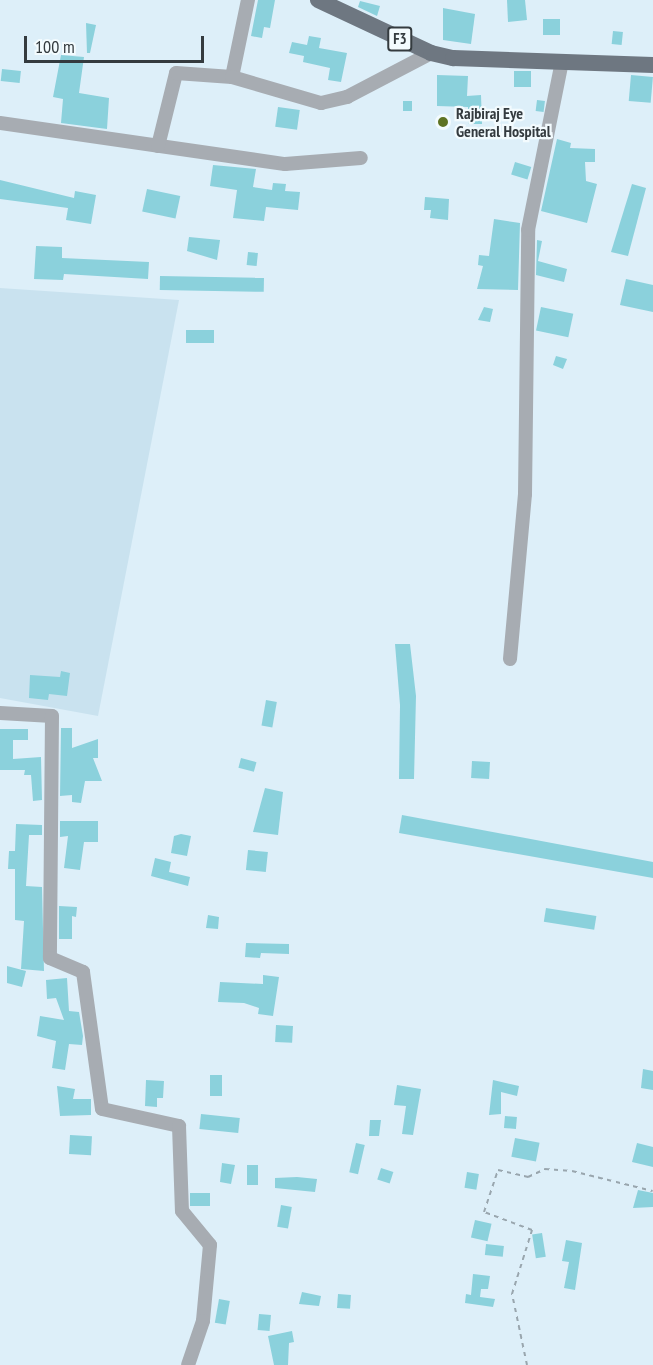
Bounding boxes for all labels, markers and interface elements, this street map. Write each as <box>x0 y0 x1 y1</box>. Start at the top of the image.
scale bar <box>27 24 207 62</box>
road number: F3 <box>386 27 414 51</box>
text: 100 m <box>35 35 75 58</box>
place label: Rajbiraj Eye General Hospital <box>456 103 551 141</box>
marker: Rajbiraj Eye General Hospital <box>434 113 452 131</box>

